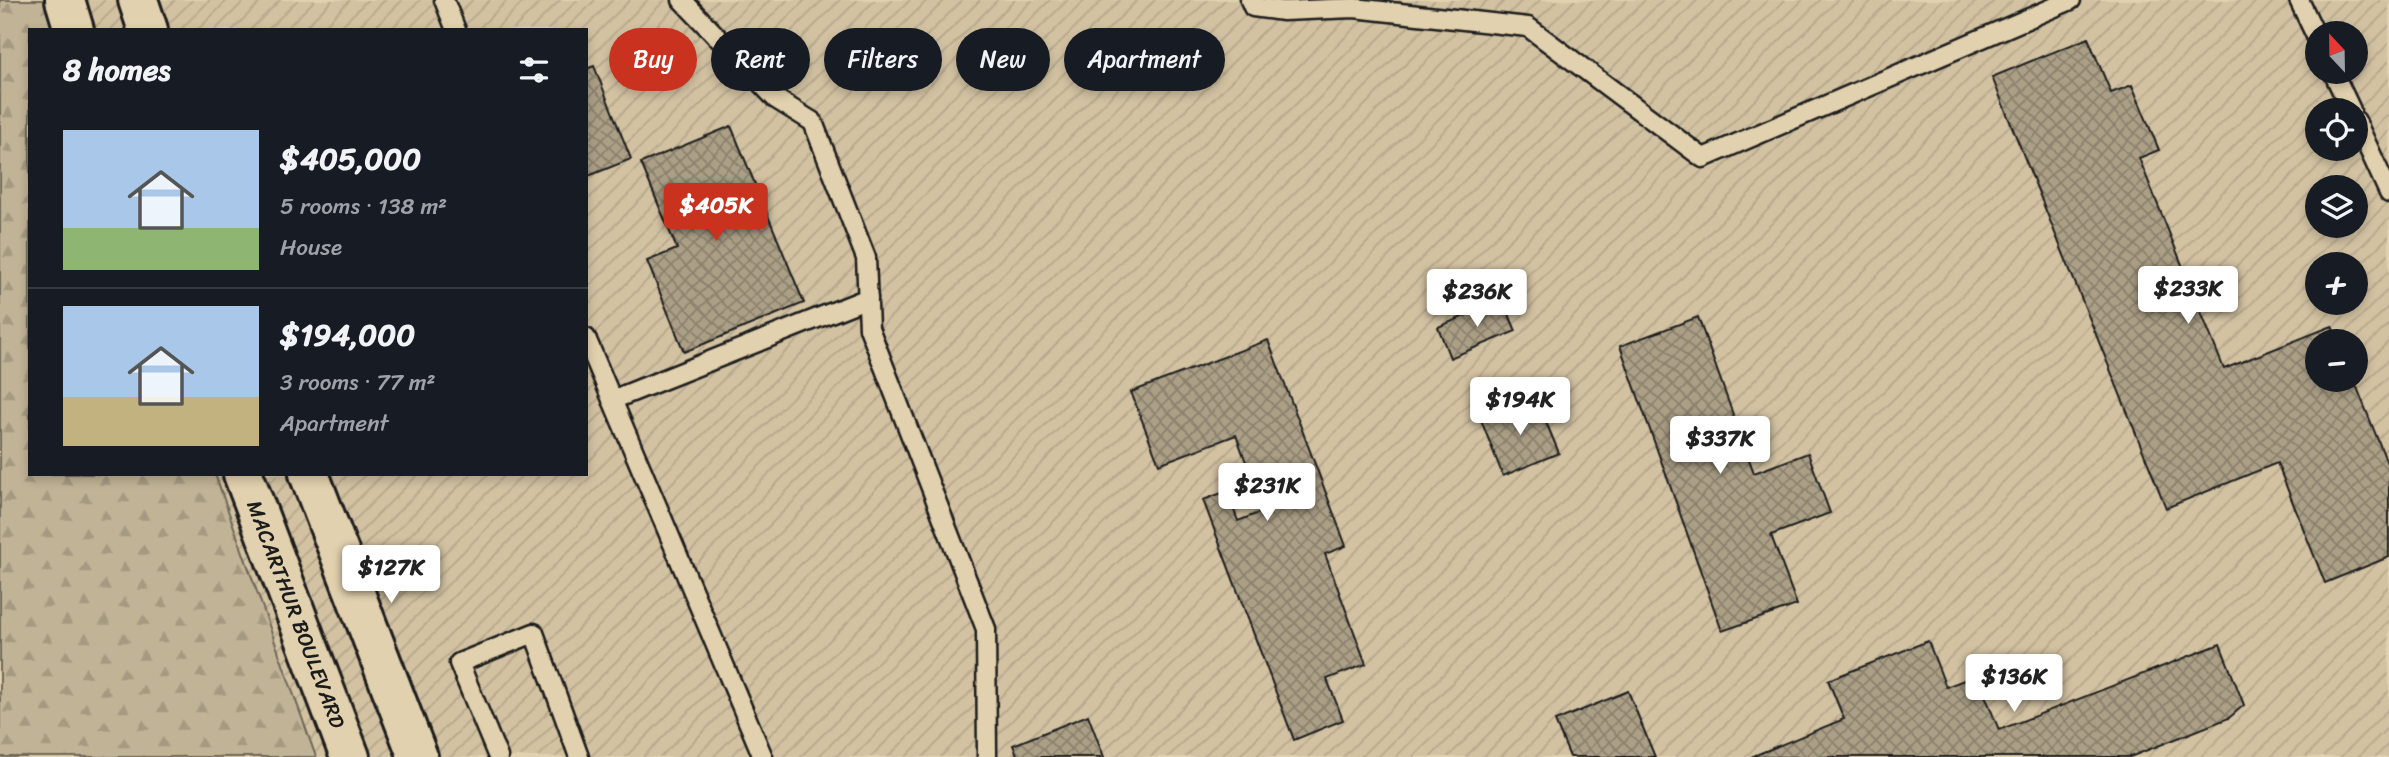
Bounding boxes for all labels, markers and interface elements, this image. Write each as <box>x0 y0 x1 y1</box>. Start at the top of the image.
north arrow <box>2305 21 2368 84</box>
map controls <box>2305 21 2368 392</box>
chip: Buy <box>609 28 697 91</box>
chip: Rent <box>711 28 810 91</box>
chip: Filters <box>824 28 942 91</box>
chip: New <box>956 28 1050 91</box>
chip: Apartment <box>1064 28 1225 91</box>
text: 8 homes <box>63 43 171 97</box>
icon: filters <box>515 51 553 89</box>
button: locate <box>2305 98 2368 161</box>
text: $405,000 <box>280 132 421 186</box>
icon: home <box>119 158 203 242</box>
button: layers <box>2305 175 2368 238</box>
pin: $405K <box>667 184 765 243</box>
text: $405K <box>680 185 752 226</box>
text: 5 rooms · 138 m² <box>280 186 447 227</box>
text: House <box>280 227 342 268</box>
button: + <box>2305 252 2368 315</box>
pin: $233K <box>2139 266 2237 326</box>
text: $233K <box>2154 268 2222 309</box>
pin: $236K <box>1428 270 1526 329</box>
text: $236K <box>1443 271 1511 312</box>
text: $194,000 <box>280 308 415 362</box>
button: − <box>2305 329 2368 392</box>
icon: home <box>119 334 203 418</box>
text: 3 rooms · 77 m² <box>280 362 436 403</box>
pin: $194K <box>1471 378 1569 437</box>
text: $194K <box>1486 379 1554 420</box>
text: Apartment <box>280 403 389 444</box>
pin: $337K <box>1671 416 1769 476</box>
text: $337K <box>1686 418 1754 459</box>
pin: $231K <box>1218 463 1316 523</box>
text: $231K <box>1234 465 1300 506</box>
street label: MACARTHUR BOULEVARD <box>236 495 357 734</box>
pin: $127K <box>342 546 440 605</box>
text: $127K <box>358 547 424 588</box>
pin: $136K <box>1965 654 2063 714</box>
text: $136K <box>1981 656 2047 697</box>

